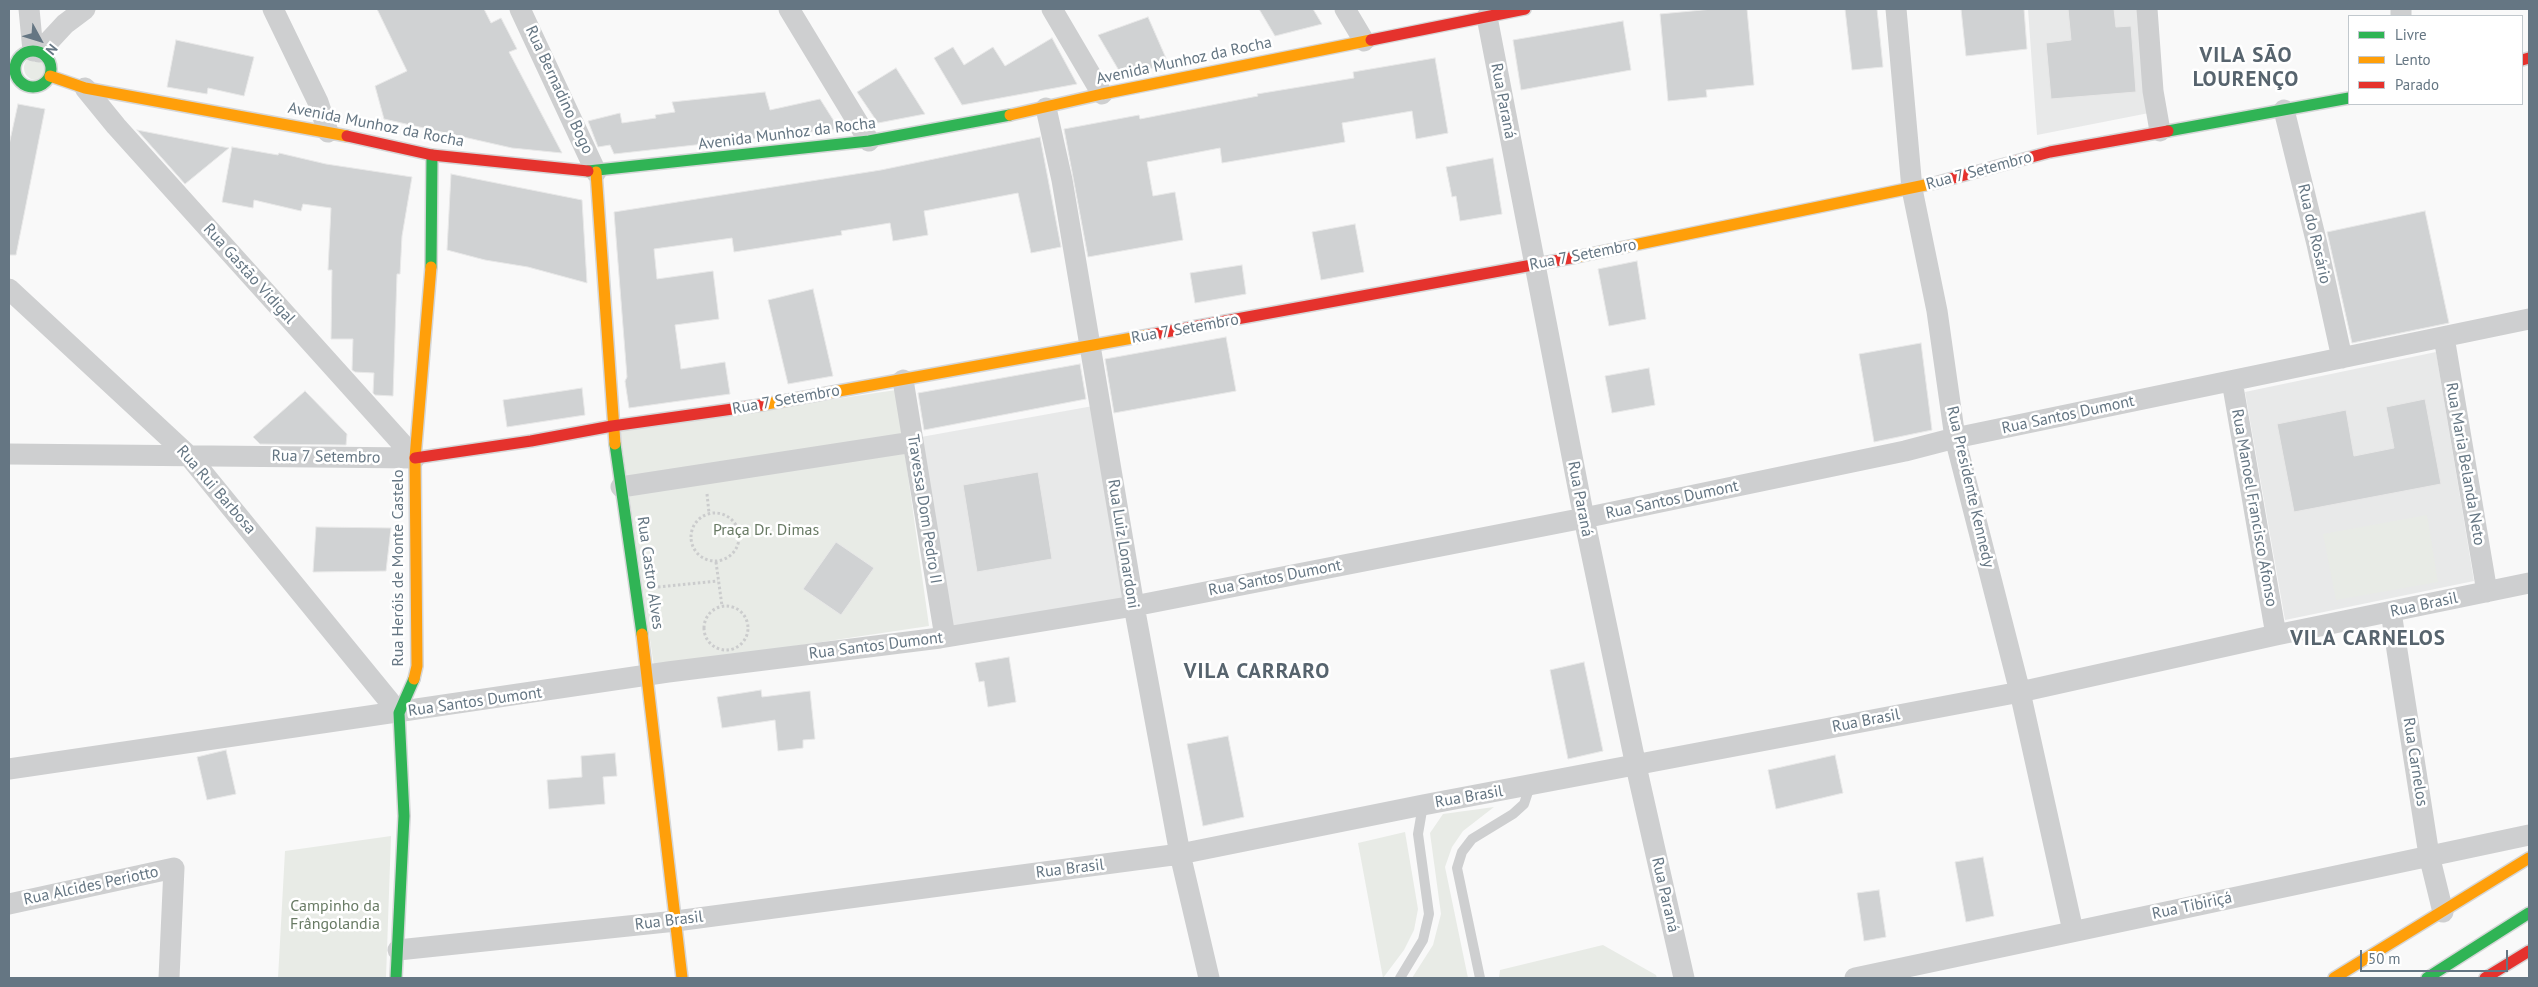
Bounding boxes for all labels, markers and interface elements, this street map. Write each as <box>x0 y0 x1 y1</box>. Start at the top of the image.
north arrow <box>15 15 65 65</box>
legend <box>2348 15 2523 105</box>
street label: Rua Bernadino Bogo <box>521 23 597 157</box>
text: Livre <box>2395 25 2427 44</box>
street label: Avenida Munhoz da Rocha <box>1095 33 1273 89</box>
text: N <box>42 40 62 59</box>
district label: VILA SÃO LOURENÇO <box>2192 43 2300 93</box>
text: Lento <box>2395 50 2431 69</box>
street label: Rua Paraná <box>1486 62 1520 140</box>
text: Parado <box>2395 75 2439 94</box>
street label: Avenida Munhoz da Rocha <box>286 99 466 151</box>
street label: Avenida Munhoz da Rocha <box>697 114 877 154</box>
street label: Rua 7 Setembro <box>1924 148 2034 194</box>
street label: Rua do Rosário <box>2293 182 2335 286</box>
street label: Rua Gastão Vidigal <box>199 220 299 328</box>
street label: Rua 7 Setembro <box>1528 235 1638 275</box>
street label: Rua 7 Setembro <box>1130 310 1240 348</box>
street label: Rua 7 Setembro <box>731 381 841 419</box>
street label: Rua Maria Belanda Neto <box>2441 381 2489 547</box>
street label: Rua Santos Dumont <box>2000 392 2136 438</box>
street label: Rua Presidente Kennedy <box>1942 404 1998 570</box>
street label: Rua Manoel Francisco Afonso <box>2227 408 2281 608</box>
street label: Travessa Dom Pedro II <box>903 433 945 585</box>
street label: Rua Rui Barbosa <box>172 442 260 538</box>
street label: Rua 7 Setembro <box>271 446 381 468</box>
street label: Rua Paraná <box>1563 460 1597 538</box>
street label: Rua Heróis de Monte Castelo <box>388 469 408 667</box>
street label: Rua Santos Dumont <box>1604 477 1740 523</box>
street label: Rua Luiz Lonardoni <box>1103 478 1143 610</box>
street label: Rua Castro Alves <box>633 515 667 631</box>
park label: Praça Dr. Dimas <box>713 520 819 540</box>
street label: Rua Santos Dumont <box>1207 556 1343 600</box>
street label: Rua Brasil <box>2388 588 2460 622</box>
district label: VILA CARNELOS <box>2289 626 2447 652</box>
street label: Rua Santos Dumont <box>808 628 944 664</box>
district label: VILA CARRARO <box>1182 659 1332 685</box>
street label: Rua Santos Dumont <box>407 683 543 721</box>
street label: Rua Brasil <box>1830 705 1902 737</box>
street label: Rua Carnelos <box>2399 716 2431 808</box>
street label: Rua Brasil <box>1434 782 1504 812</box>
street label: Rua Brasil <box>1035 855 1105 883</box>
street label: Rua Paraná <box>1647 856 1683 934</box>
street label: Rua Alcides Periotto <box>22 862 160 910</box>
street label: Rua Tibiriçá <box>2150 888 2234 924</box>
park label: Campinho da Frângolandia <box>290 896 380 934</box>
street label: Rua Brasil <box>634 907 704 935</box>
scale bar <box>2363 940 2510 972</box>
text: 50 m <box>2368 949 2401 968</box>

